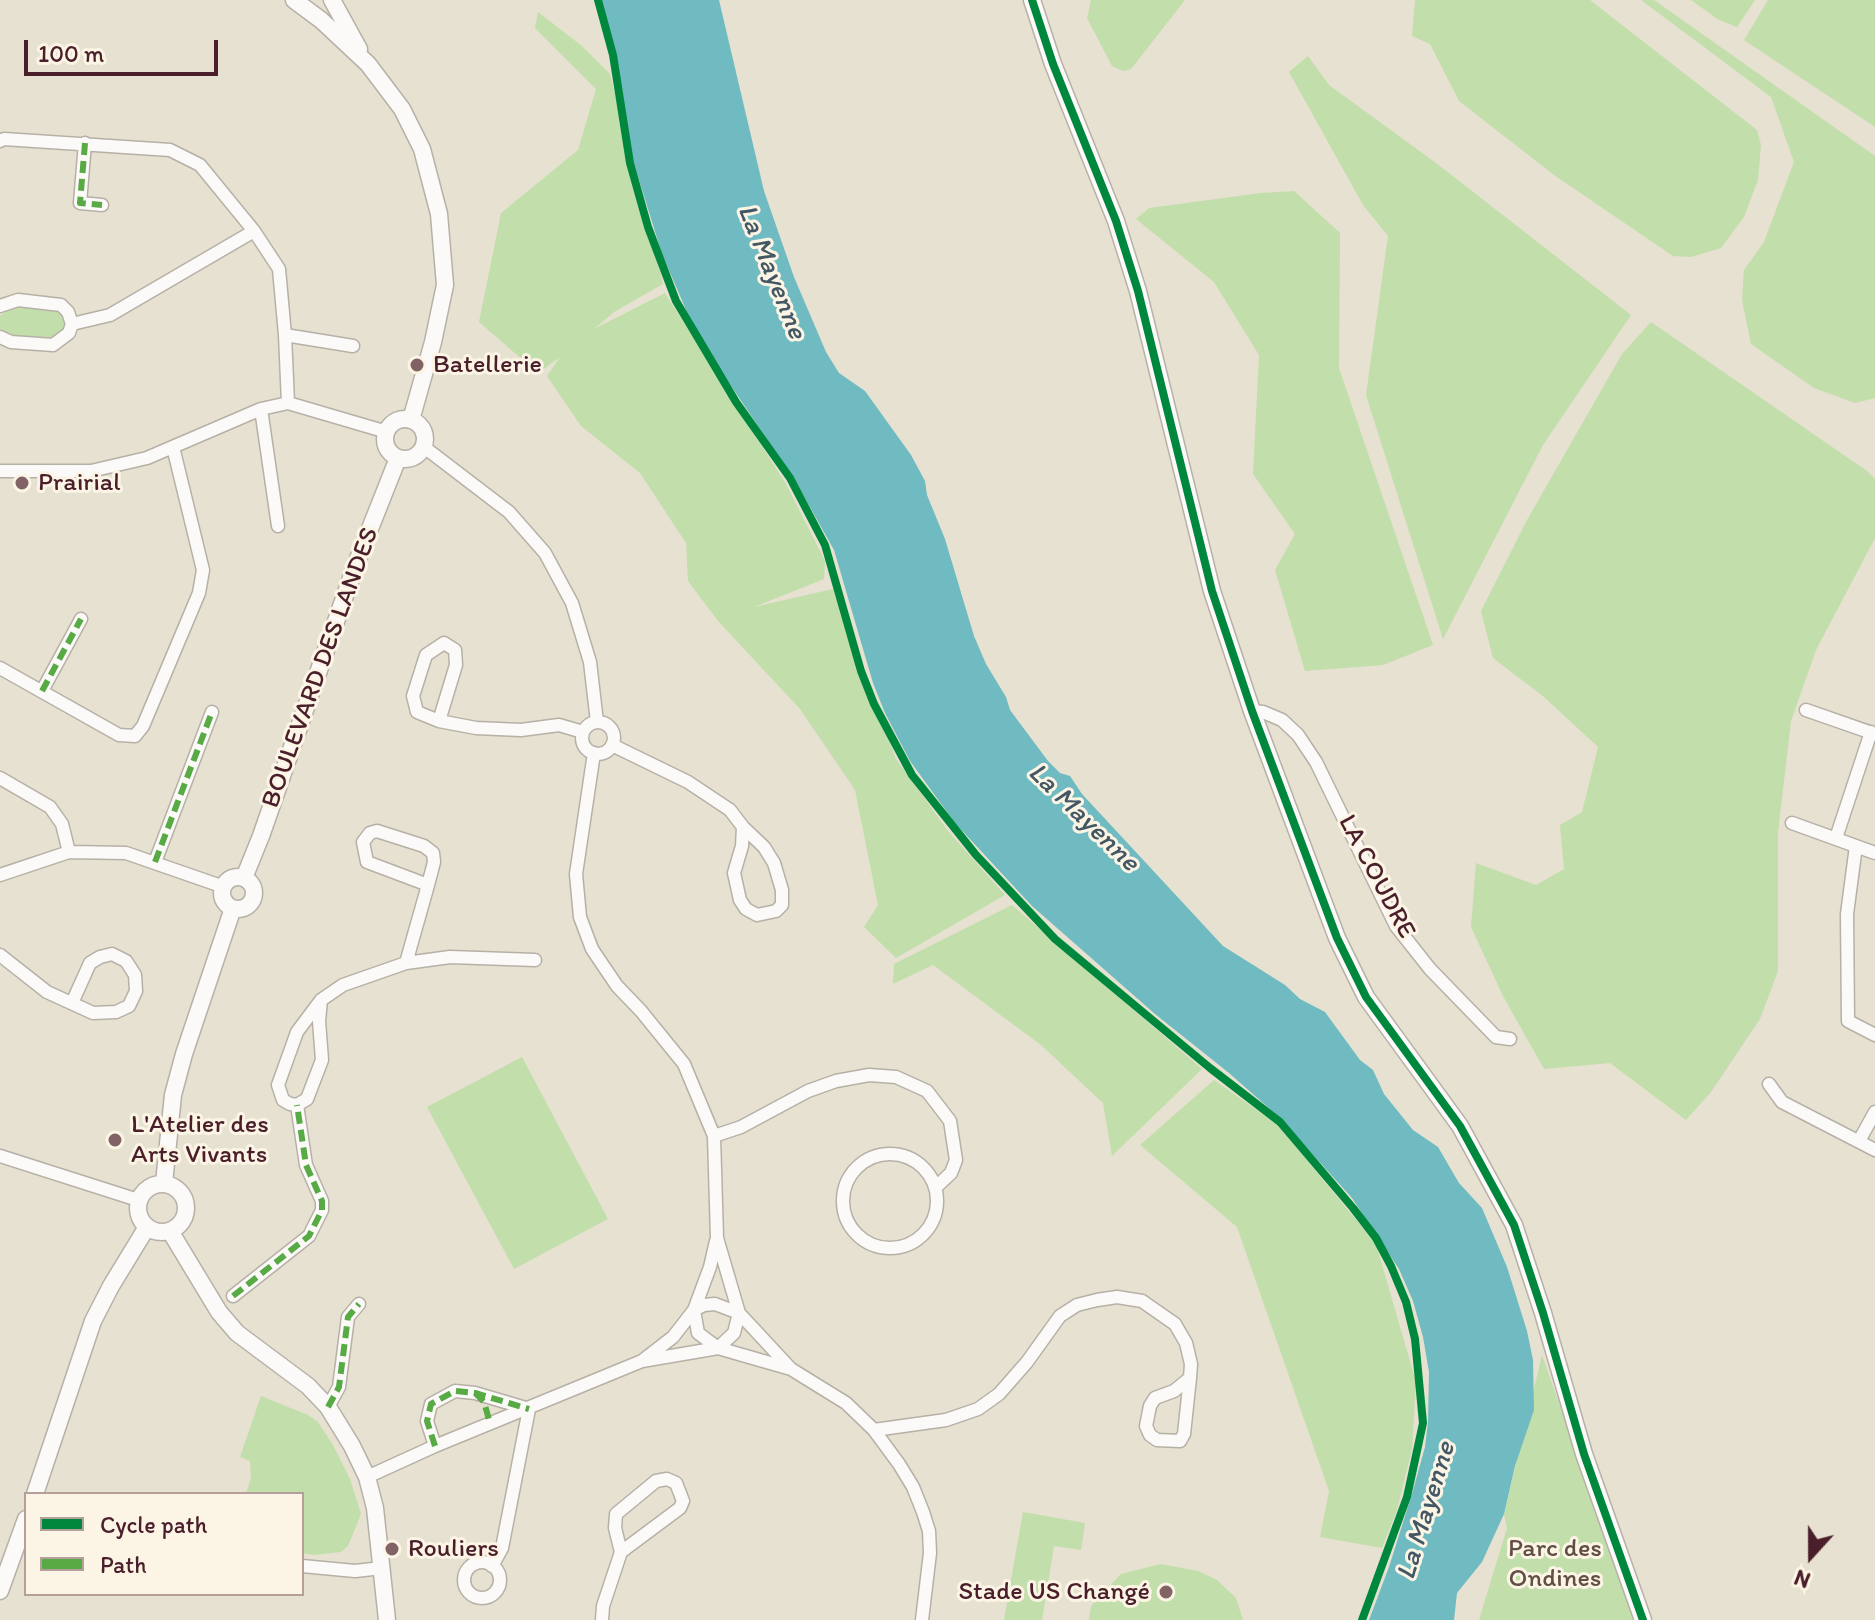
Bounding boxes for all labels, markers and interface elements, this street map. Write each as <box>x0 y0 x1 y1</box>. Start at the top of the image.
scale bar <box>28 24 222 74</box>
text: 100 m <box>38 39 104 68</box>
water label: La Mayenne <box>729 200 813 344</box>
place label: Batellerie <box>433 349 542 381</box>
marker: Batellerie <box>408 356 426 374</box>
place label: Prairial <box>38 467 121 499</box>
marker: Prairial <box>13 474 31 492</box>
street label: BOULEVARD DES LANDES <box>256 524 386 812</box>
water label: La Mayenne <box>1020 757 1146 879</box>
street label: LA COUDRE <box>1330 810 1422 944</box>
place label: L'Atelier des Arts Vivants <box>131 1109 269 1170</box>
marker: L'Atelier des Arts Vivants <box>106 1131 124 1149</box>
water label: La Mayenne <box>1390 1438 1464 1584</box>
legend <box>24 1492 304 1596</box>
text: Cycle path <box>100 1510 207 1539</box>
north arrow <box>1771 1516 1851 1596</box>
place label: Rouliers <box>408 1533 499 1565</box>
park label: Parc des Ondines <box>1508 1533 1602 1594</box>
marker: Rouliers <box>383 1540 401 1558</box>
text: Path <box>100 1550 147 1579</box>
text: N <box>1790 1564 1814 1594</box>
place label: Stade US Changé <box>958 1576 1150 1608</box>
marker: Stade US Changé <box>1157 1583 1175 1601</box>

